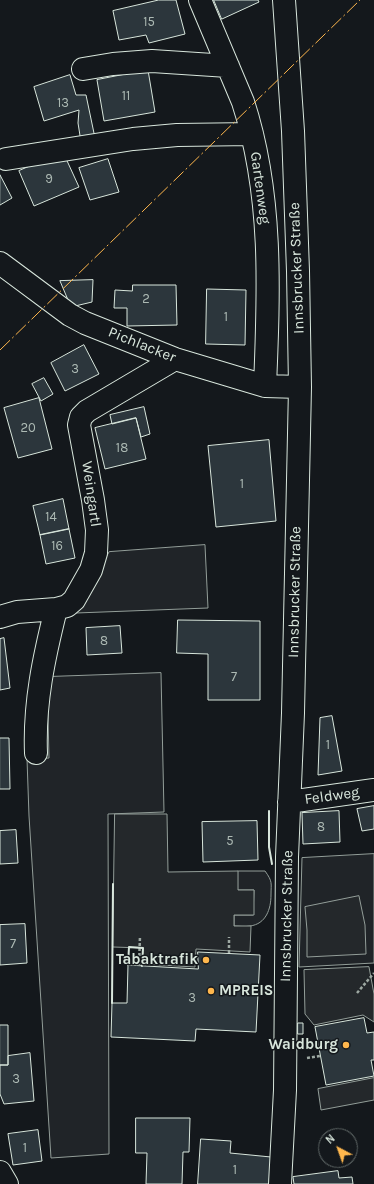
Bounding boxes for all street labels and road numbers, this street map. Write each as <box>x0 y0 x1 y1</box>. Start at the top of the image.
street label: Gartenweg <box>246 151 274 225</box>
street label: Innsbrucker Straße <box>286 202 308 334</box>
street label: Pichlacker <box>106 323 178 367</box>
street label: Weingartl <box>77 460 105 528</box>
street label: Innsbrucker Straße <box>285 526 305 658</box>
street label: Feldweg <box>303 783 361 809</box>
street label: Innsbrucker Straße <box>277 850 297 982</box>

